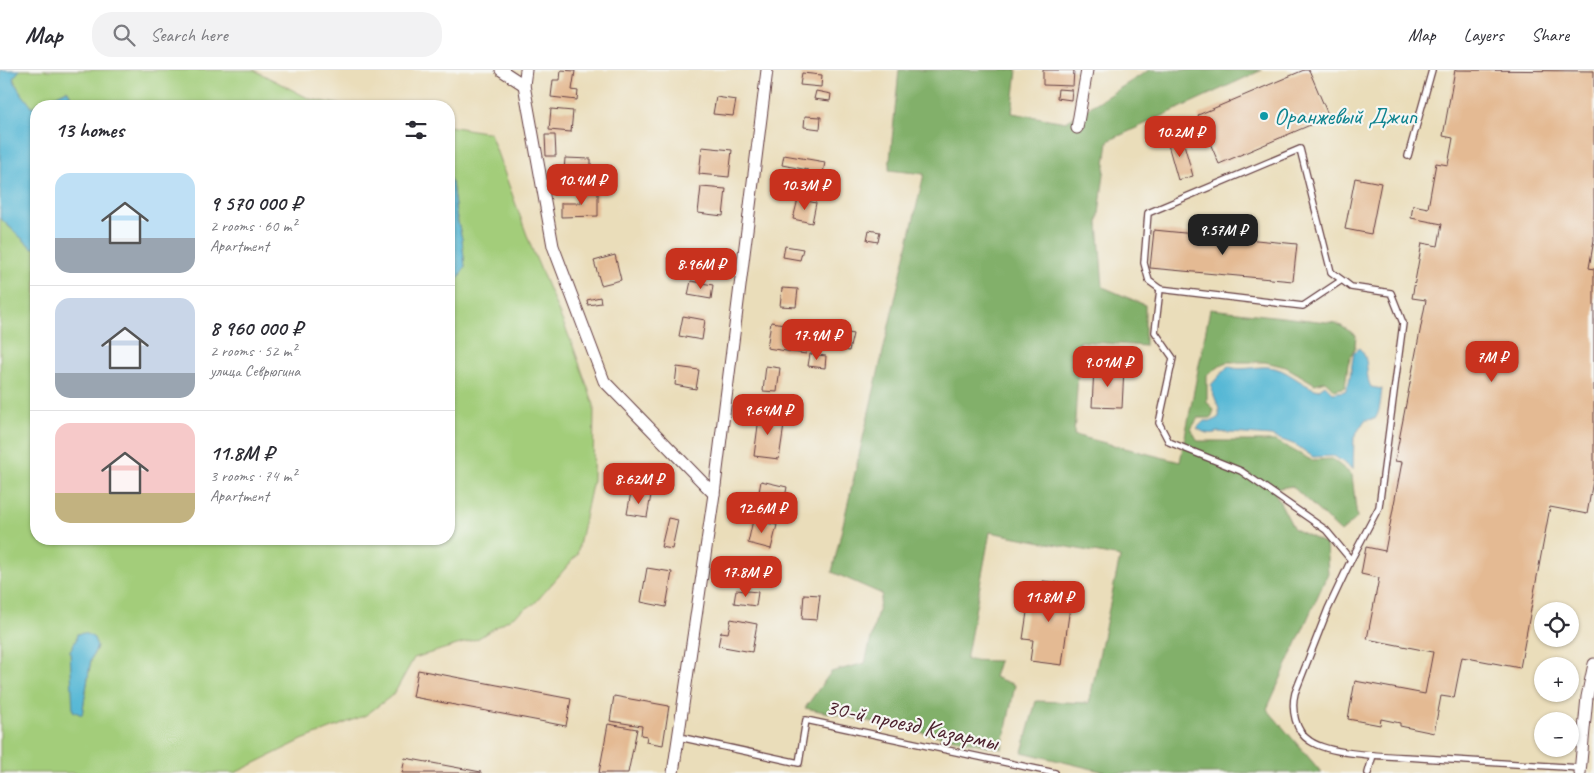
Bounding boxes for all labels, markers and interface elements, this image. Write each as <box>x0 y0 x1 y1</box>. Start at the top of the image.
search box <box>92 12 442 57</box>
text: Map <box>25 20 62 50</box>
icon: search <box>110 21 138 49</box>
text: Search here <box>150 23 228 47</box>
text: Map <box>1408 24 1436 46</box>
text: Layers <box>1464 24 1503 46</box>
text: Share <box>1531 24 1569 46</box>
place label: Оранжевый Джип <box>1274 101 1418 131</box>
marker: Оранжевый Джип <box>1258 110 1270 122</box>
icon: filters <box>402 116 430 144</box>
pin: 10.2M ₽ <box>1134 116 1226 158</box>
text: 13 homes <box>55 117 124 143</box>
text: 10.2M ₽ <box>1156 122 1204 142</box>
pin: 10.4M ₽ <box>536 164 628 206</box>
pin: 10.3M ₽ <box>759 168 851 211</box>
text: 10.4M ₽ <box>558 170 606 190</box>
text: 10.3M ₽ <box>781 175 829 195</box>
text: 9 570 000 ₽ <box>210 190 302 216</box>
icon: home <box>95 193 155 253</box>
pin: 9.57M ₽ <box>1177 214 1269 256</box>
text: 2 rooms · 60 m² <box>210 216 296 236</box>
text: 9.57M ₽ <box>1199 220 1247 240</box>
text: Apartment <box>210 236 269 256</box>
pin: 8.96M ₽ <box>655 248 747 290</box>
text: 8.96M ₽ <box>677 254 725 274</box>
text: 8 960 000 ₽ <box>210 315 302 341</box>
icon: home <box>95 318 155 378</box>
pin: 17.9M ₽ <box>771 318 863 361</box>
text: 17.9M ₽ <box>793 325 841 345</box>
pin: 7M ₽ <box>1462 340 1522 383</box>
text: 2 rooms · 52 m² <box>210 341 296 361</box>
pin: 9.01M ₽ <box>1062 346 1154 388</box>
text: 7M ₽ <box>1477 347 1507 367</box>
text: 9.01M ₽ <box>1084 352 1132 372</box>
text: улица Севрюгина <box>210 361 300 381</box>
pin: 9.64M ₽ <box>722 394 814 436</box>
text: 9.64M ₽ <box>744 400 792 420</box>
text: 11.8M ₽ <box>210 440 274 466</box>
icon: home <box>95 443 155 503</box>
pin: 8.62M ₽ <box>593 462 685 505</box>
text: 3 rooms · 74 m² <box>210 466 296 486</box>
text: 8.62M ₽ <box>615 469 663 489</box>
text: Apartment <box>210 486 269 506</box>
pin: 12.6M ₽ <box>716 492 808 534</box>
text: 12.6M ₽ <box>738 498 786 518</box>
pin: 17.8M ₽ <box>700 556 792 598</box>
text: 17.8M ₽ <box>722 562 770 582</box>
pin: 11.8M ₽ <box>1003 580 1095 623</box>
text: 11.8M ₽ <box>1025 587 1073 607</box>
map controls <box>1534 602 1579 757</box>
button: locate <box>1534 602 1579 647</box>
button: + <box>1534 657 1579 702</box>
street label: 30-й проезд Казармы <box>823 691 1003 757</box>
button: − <box>1534 712 1579 757</box>

